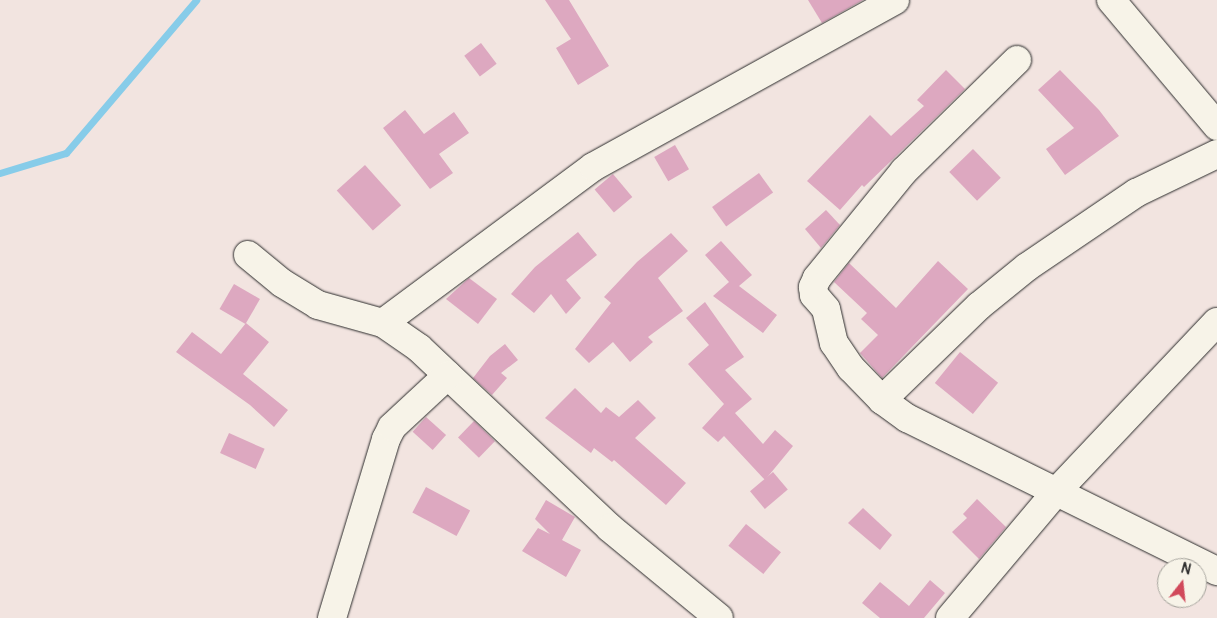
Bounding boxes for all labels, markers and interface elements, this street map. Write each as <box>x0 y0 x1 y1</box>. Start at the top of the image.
north arrow <box>1157 558 1207 608</box>
text: N <box>1179 560 1193 579</box>

